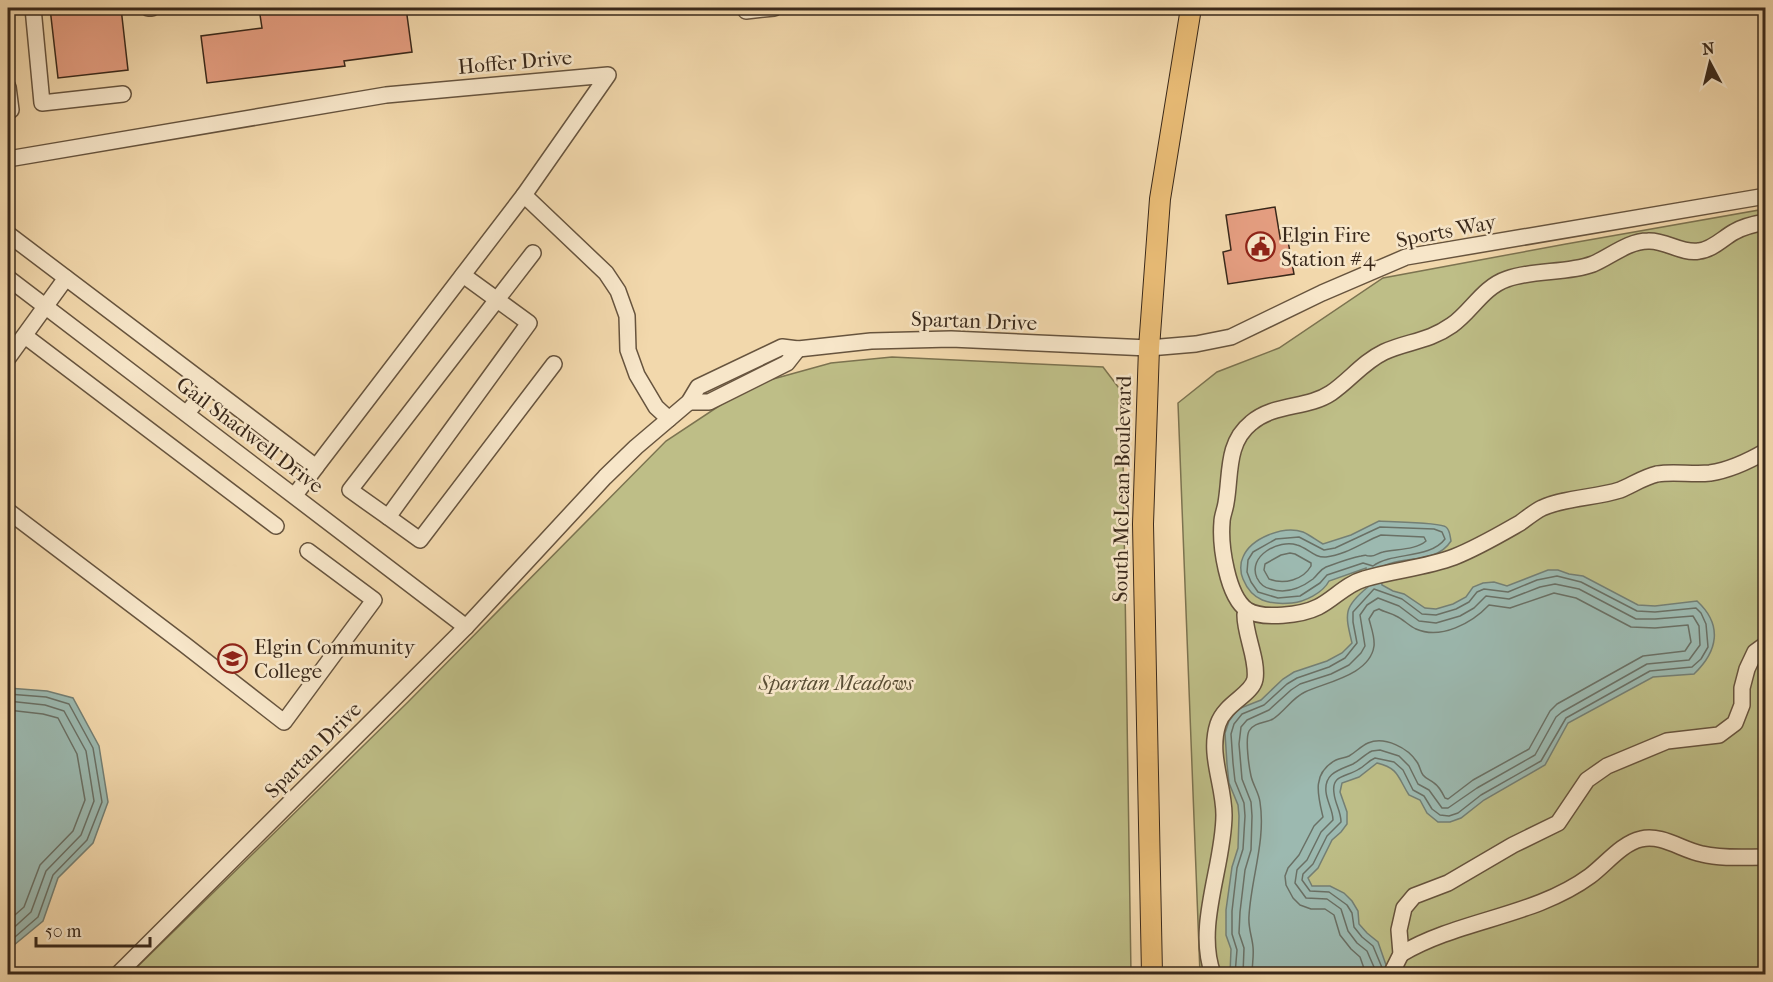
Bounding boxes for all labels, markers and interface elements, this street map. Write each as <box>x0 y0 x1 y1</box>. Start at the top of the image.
north arrow <box>1680 33 1740 93</box>
text: N <box>1701 38 1716 59</box>
street label: Hoffer Drive <box>457 45 573 79</box>
street label: Sports Way <box>1394 209 1499 252</box>
place label: Elgin Fire Station #4 <box>1281 223 1376 271</box>
public building icon: Elgin Fire Station #4 <box>1244 231 1276 263</box>
street label: Spartan Drive <box>911 307 1037 335</box>
street label: Gail Shadwell Drive <box>172 372 328 498</box>
street label: South McLean Boulevard <box>1108 375 1136 602</box>
place label: Elgin Community College <box>254 635 416 683</box>
school or university icon: Elgin Community College <box>217 643 249 675</box>
park label: Spartan Meadows <box>758 671 914 695</box>
street label: Spartan Drive <box>260 697 366 803</box>
scale bar <box>36 910 150 948</box>
text: 50 m <box>45 921 82 942</box>

